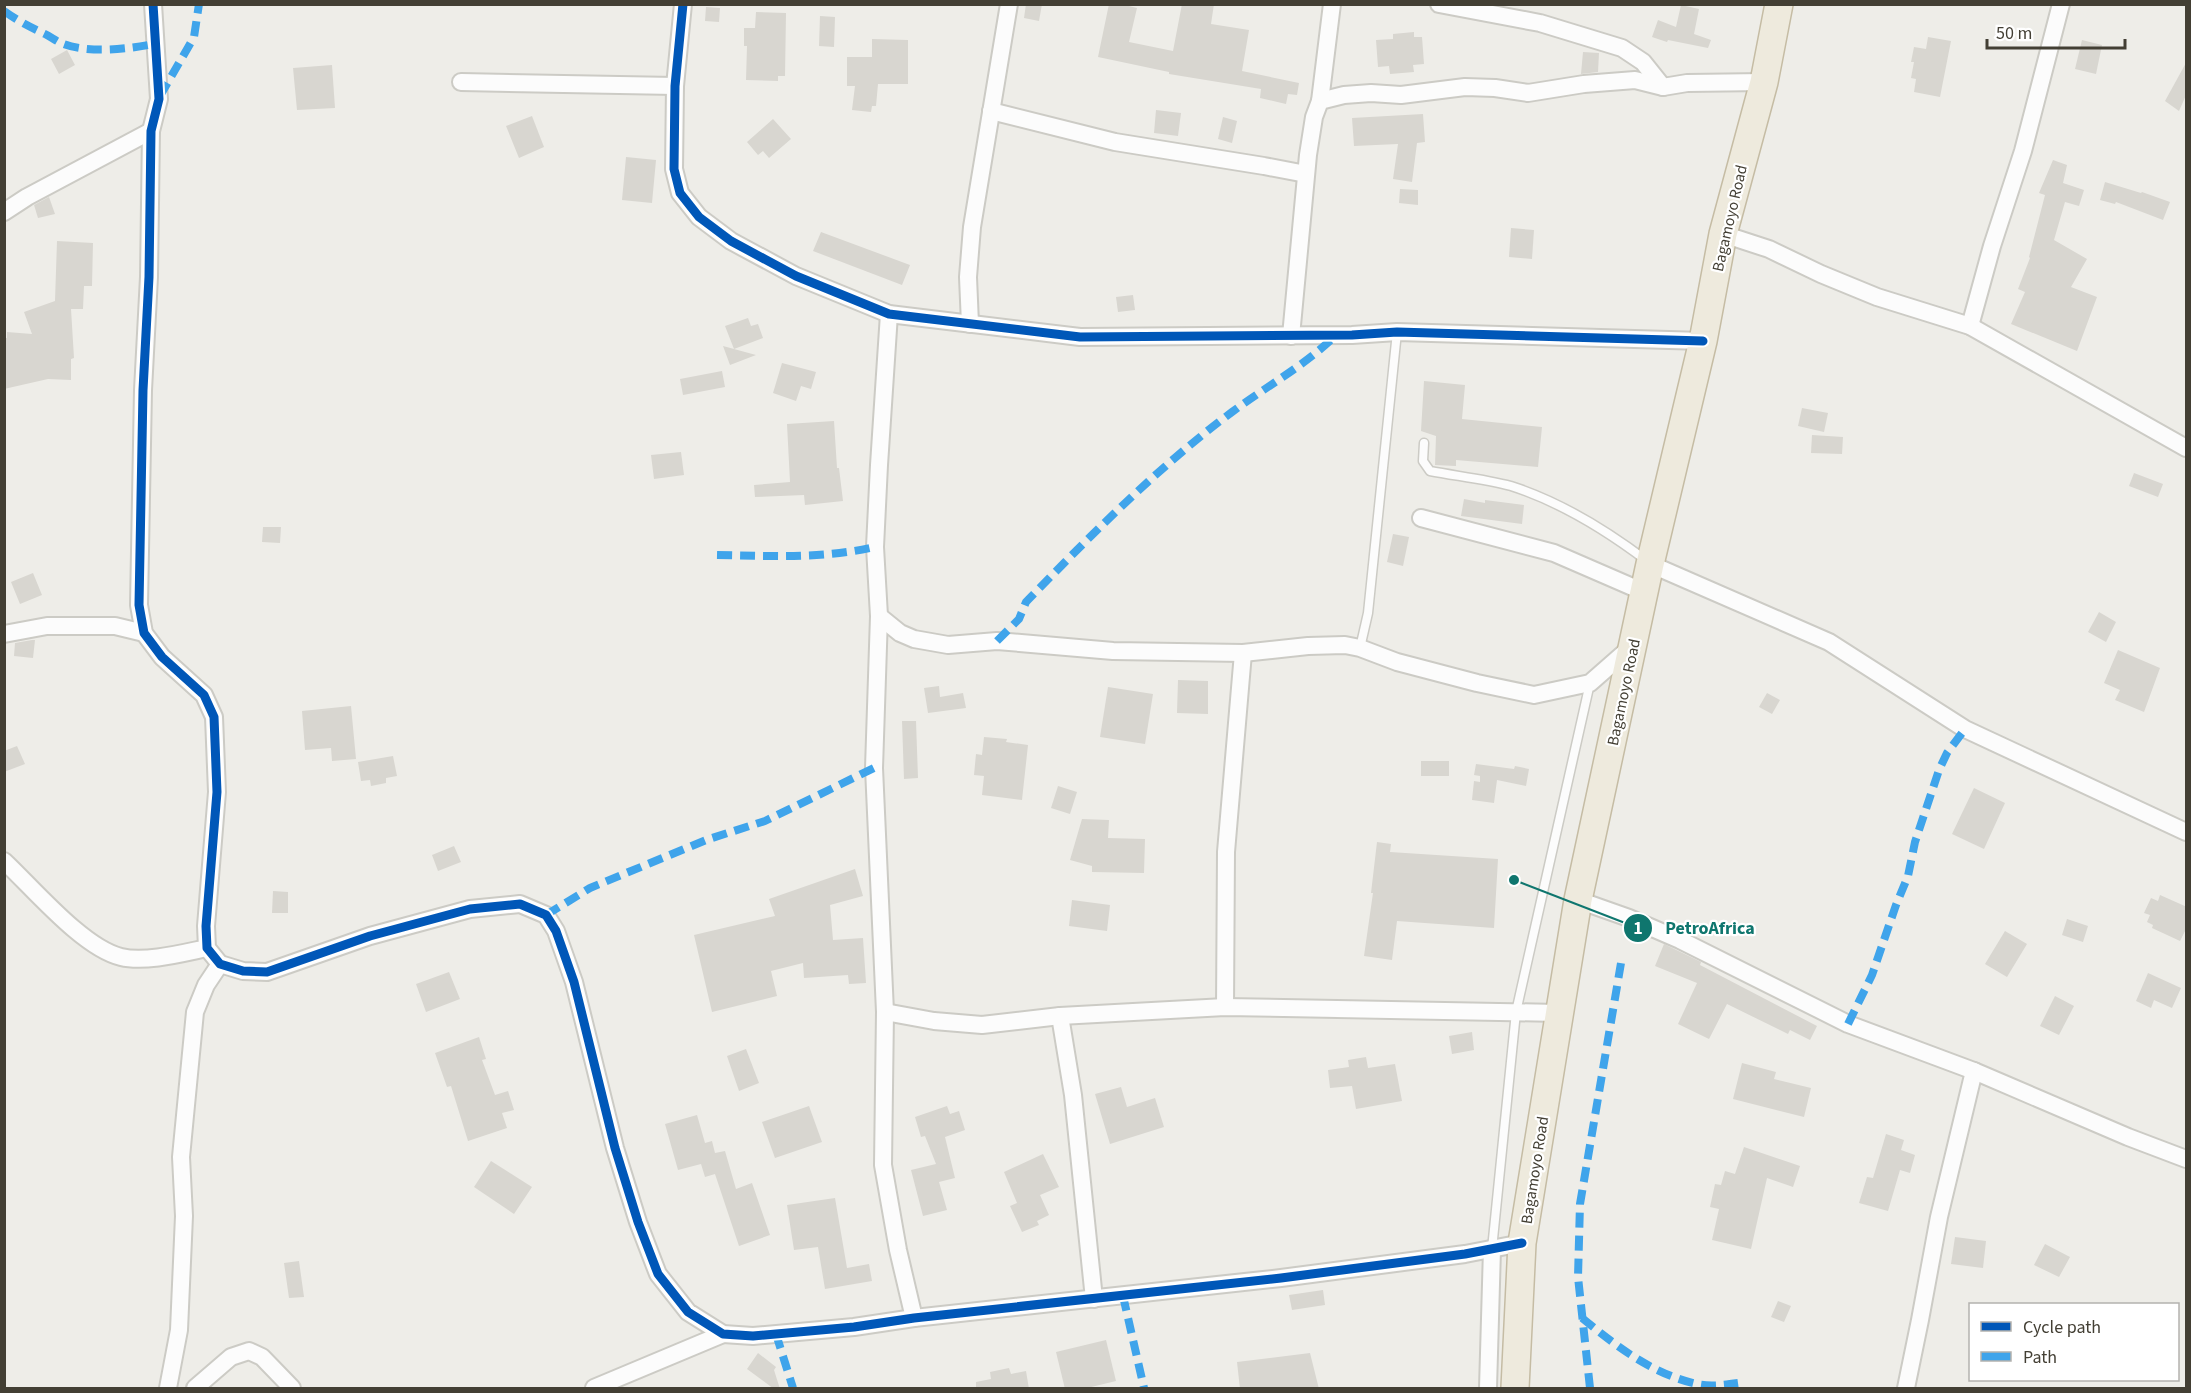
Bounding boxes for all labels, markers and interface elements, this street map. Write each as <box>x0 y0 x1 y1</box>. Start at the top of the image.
scale bar <box>1987 12 2125 50</box>
text: 50 m <box>1996 21 2032 46</box>
street label: Bagamoyo Road <box>1707 163 1753 274</box>
street label: Bagamoyo Road <box>1602 637 1646 748</box>
callout: PetroAfrica <box>1623 910 1766 946</box>
text: 1 <box>1633 916 1643 941</box>
text: PetroAfrica <box>1665 916 1755 941</box>
street label: Bagamoyo Road <box>1516 1115 1554 1226</box>
legend <box>1969 1303 2179 1381</box>
text: Cycle path <box>2023 1315 2101 1340</box>
text: Path <box>2023 1345 2057 1370</box>

